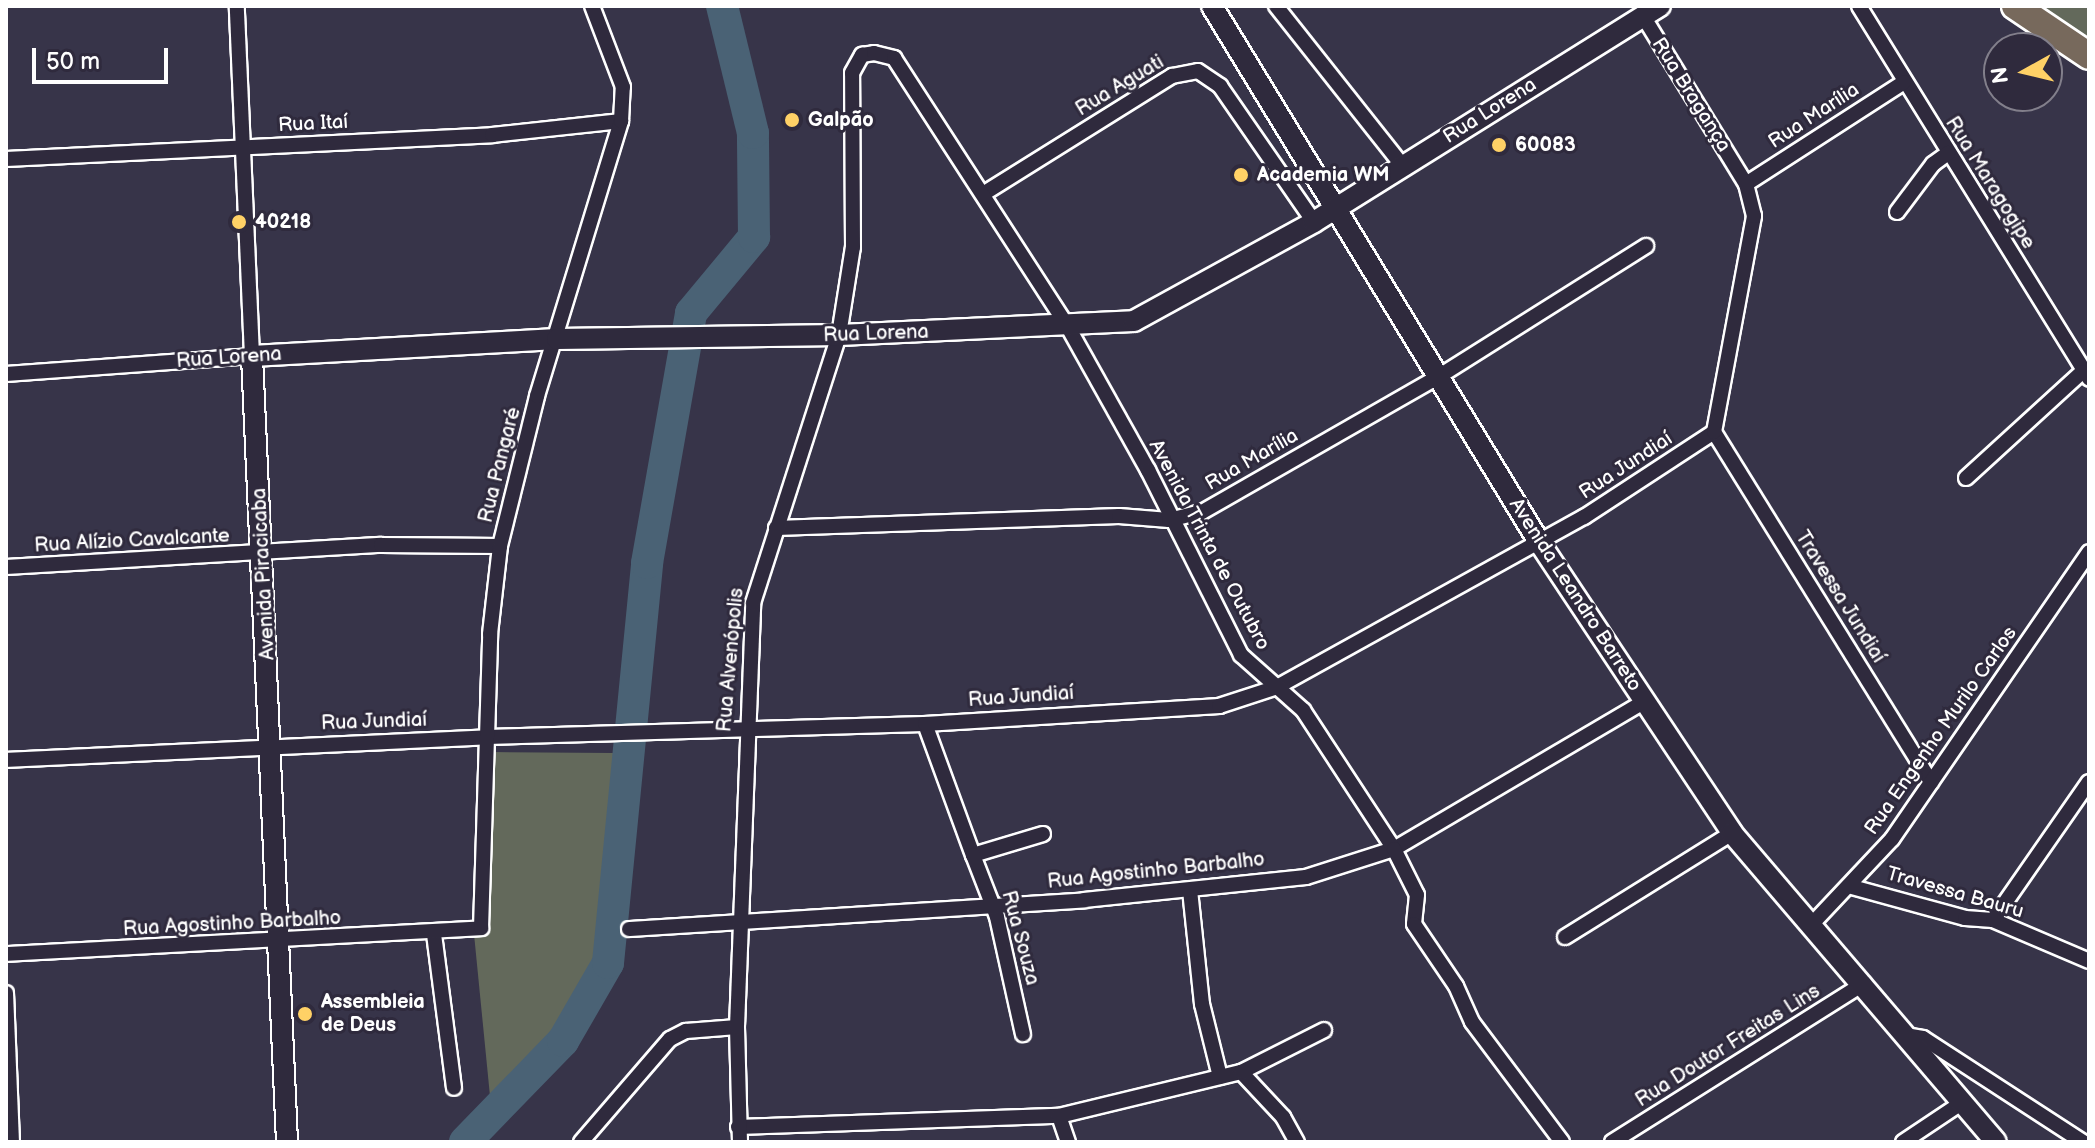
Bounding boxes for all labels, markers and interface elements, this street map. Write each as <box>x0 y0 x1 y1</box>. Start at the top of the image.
scale bar <box>36 32 172 82</box>
north arrow <box>1983 32 2063 112</box>
street label: Rua Bragança <box>1646 33 1736 157</box>
text: 50 m <box>46 47 100 76</box>
street label: Rua Aguati <box>1072 50 1168 122</box>
text: N <box>1986 65 2015 85</box>
street label: Rua Lorena <box>1439 73 1541 149</box>
street label: Rua Marília <box>1764 78 1864 154</box>
place label: Galpão <box>808 108 874 132</box>
street label: Rua Itaí <box>277 110 349 138</box>
marker: Galpão <box>783 111 801 129</box>
street label: Rua Maragogipe <box>1940 112 2040 254</box>
place label: 60083 <box>1515 133 1576 157</box>
marker: 60083 <box>1490 136 1508 154</box>
place label: Academia WM <box>1257 163 1389 187</box>
marker: Academia WM <box>1232 166 1250 184</box>
place label: 40218 <box>255 210 311 234</box>
marker: 40218 <box>230 213 248 231</box>
street label: Rua Lorena <box>823 320 929 348</box>
street label: Rua Lorena <box>175 342 283 374</box>
street label: Rua Pangaré <box>474 405 526 525</box>
street label: Rua Marília <box>1201 424 1303 496</box>
street label: Rua Jundiaí <box>1575 427 1677 505</box>
street label: Avenida Trinta de Outubro <box>1143 436 1275 654</box>
street label: Avenida Piracicaba <box>248 487 280 661</box>
street label: Avenida Leandro Barreto <box>1504 494 1646 696</box>
street label: Rua Alízio Cavalcante <box>34 524 230 558</box>
street label: Travessa Jundiaí <box>1790 526 1890 668</box>
street label: Rua Alvenópolis <box>713 587 749 733</box>
street label: Rua Engenho Murilo Carlos <box>1860 622 2022 840</box>
street label: Rua Jundiaí <box>967 681 1075 713</box>
street label: Rua Jundiaí <box>320 708 428 736</box>
street label: Rua Agostinho Barbalho <box>1046 848 1266 894</box>
street label: Travessa Bauru <box>1884 862 2026 924</box>
street label: Rua Souza <box>996 888 1044 988</box>
street label: Rua Agostinho Barbalho <box>122 906 342 942</box>
street label: Rua Doutor Freitas Lins <box>1631 979 1825 1113</box>
place label: Assembleia de Deus <box>321 990 425 1037</box>
marker: Assembleia de Deus <box>296 1005 314 1023</box>

